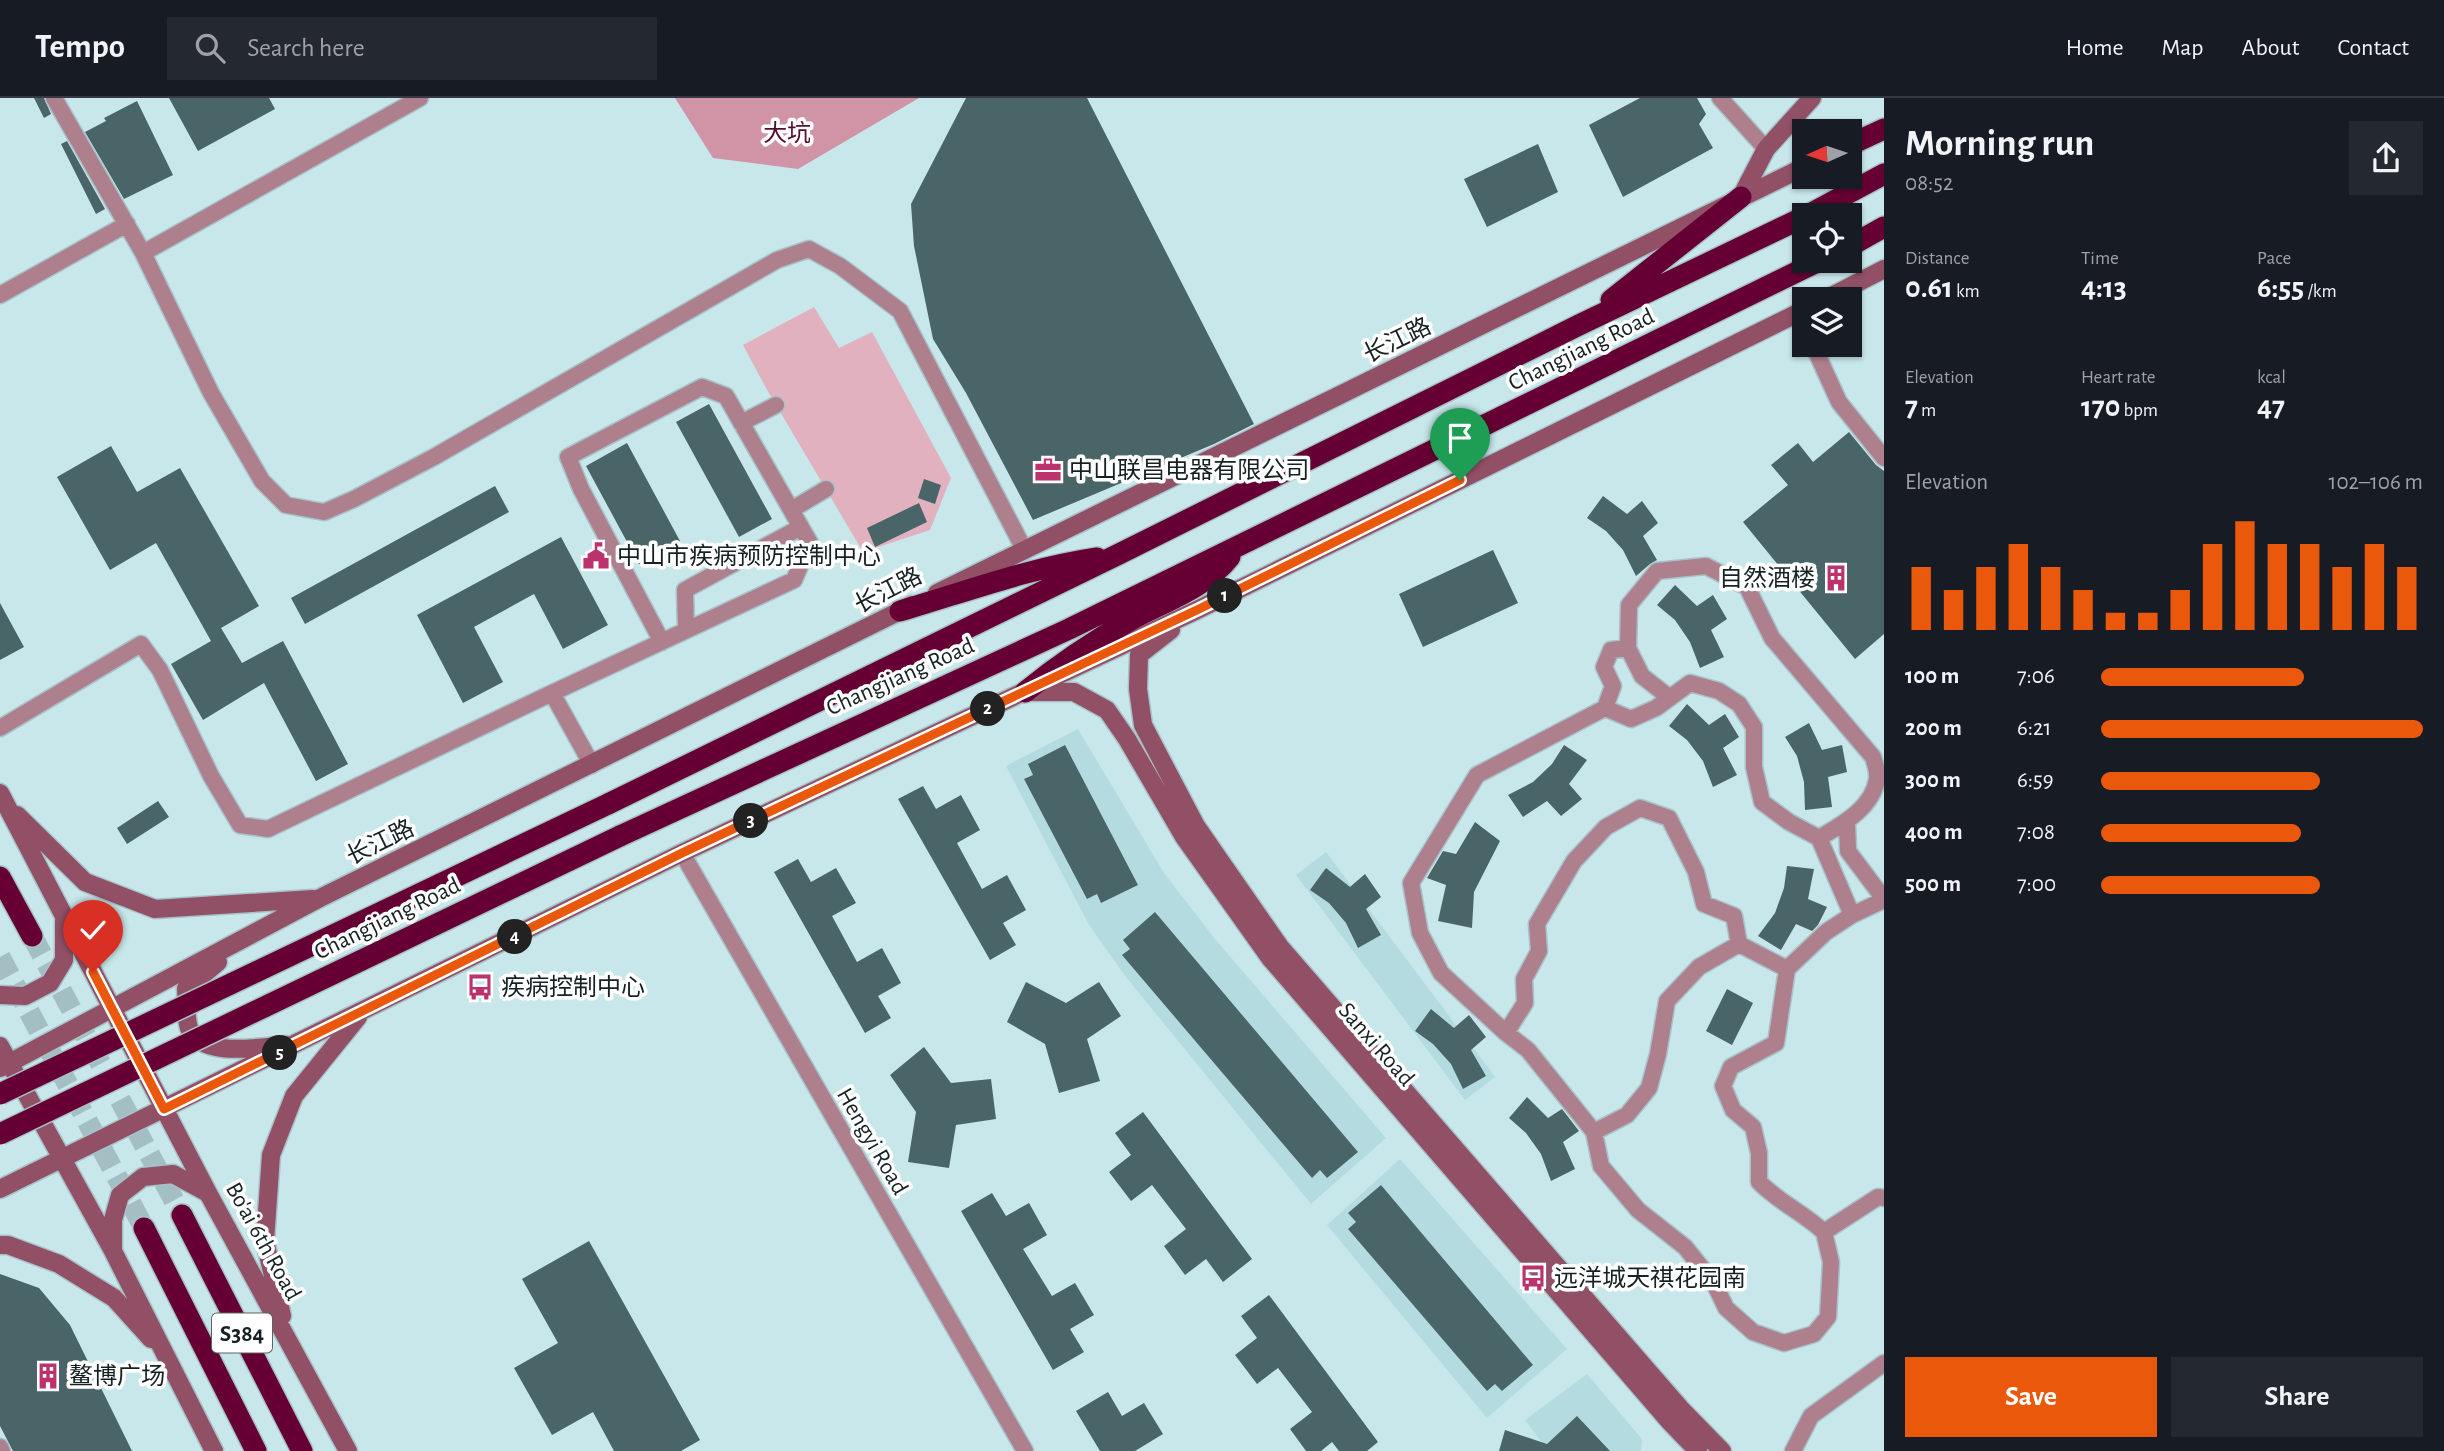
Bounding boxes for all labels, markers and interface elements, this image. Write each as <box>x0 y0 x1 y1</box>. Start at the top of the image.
search box <box>167 17 657 80</box>
icon: search <box>191 29 229 67</box>
text: Tempo <box>35 31 125 64</box>
text: Search here <box>247 35 365 61</box>
text: Home <box>2066 36 2124 60</box>
text: Map <box>2162 36 2204 60</box>
text: About <box>2242 36 2299 60</box>
text: Contact <box>2337 36 2409 60</box>
north arrow <box>1792 119 1862 189</box>
map controls <box>1792 119 1862 357</box>
park label: 大坑 <box>763 120 811 146</box>
button: share <box>2349 121 2423 195</box>
text: Morning run <box>1905 125 2094 163</box>
text: 08:52 <box>1905 172 1953 195</box>
button: locate <box>1792 203 1862 273</box>
text: Distance <box>1905 249 1969 268</box>
text: Time <box>2081 249 2119 268</box>
text: Pace <box>2257 249 2291 268</box>
text: 0.61 <box>1905 273 1953 303</box>
text: 4:13 <box>2081 273 2127 303</box>
text: 6:55 <box>2257 273 2304 303</box>
text: km <box>1953 282 1980 301</box>
text: /km <box>2304 282 2337 301</box>
button: layers <box>1792 287 1862 357</box>
street label: Changjiang Road <box>1505 304 1658 396</box>
street label: 长江路 <box>1359 313 1435 367</box>
text: Elevation <box>1905 368 1974 387</box>
text: Heart rate <box>2081 368 2156 387</box>
text: kcal <box>2257 368 2286 387</box>
text: 7 <box>1905 392 1918 422</box>
text: 170 <box>2081 392 2120 422</box>
text: 47 <box>2257 392 2285 422</box>
text: m <box>1918 401 1936 420</box>
text: bpm <box>2120 401 2158 420</box>
pin <box>1430 408 1490 480</box>
icon: arrive <box>1441 419 1479 457</box>
office icon: 中山联昌电器有限公司 <box>1033 455 1063 485</box>
place label: 中山联昌电器有限公司 <box>1069 457 1309 483</box>
text: Elevation <box>1905 471 1988 494</box>
text: 102–106 m <box>2328 471 2423 494</box>
public building icon: 中山市疾病预防控制中心 <box>581 541 611 571</box>
place label: 中山市疾病预防控制中心 <box>617 543 881 569</box>
street label: 长江路 <box>850 562 926 618</box>
building icon: 自然酒楼 <box>1821 563 1851 593</box>
place label: 自然酒楼 <box>1719 565 1815 591</box>
pin: 1 <box>1208 578 1242 614</box>
text: 1 <box>1221 586 1228 605</box>
street label: Changjiang Road <box>823 634 978 720</box>
text: 100 m <box>1905 665 1959 688</box>
text: 7:06 <box>2017 665 2055 688</box>
pin: 2 <box>970 692 1006 726</box>
text: 2 <box>983 699 992 718</box>
text: 200 m <box>1905 717 1962 740</box>
text: 6:21 <box>2017 717 2051 740</box>
text: 300 m <box>1905 769 1961 792</box>
text: 6:59 <box>2017 769 2054 792</box>
pin: 3 <box>734 804 768 838</box>
text: 3 <box>746 811 755 830</box>
street label: 长江路 <box>342 815 418 869</box>
text: 400 m <box>1905 821 1963 844</box>
text: 7:08 <box>2017 821 2055 844</box>
street label: Changjiang Road <box>311 873 464 965</box>
text: 500 m <box>1905 873 1961 896</box>
text: 7:00 <box>2017 873 2056 896</box>
pin <box>63 900 123 972</box>
icon: check <box>74 911 112 949</box>
pin: 4 <box>498 920 532 954</box>
text: 4 <box>510 927 519 946</box>
bus stop icon: 疾病控制中心 <box>465 972 495 1002</box>
place label: 疾病控制中心 <box>501 974 645 1000</box>
street label: Sanxi Road <box>1334 998 1419 1091</box>
pin: 5 <box>262 1035 298 1070</box>
text: 5 <box>275 1043 284 1062</box>
street label: Hengyi Road <box>832 1084 912 1199</box>
street label: Bo'ai 6th Road <box>221 1178 305 1305</box>
bus stop icon: 远洋城天祺花园南 <box>1518 1263 1548 1293</box>
place label: 远洋城天祺花园南 <box>1554 1265 1746 1291</box>
road number: S384 <box>212 1314 272 1352</box>
button: Save <box>1905 1357 2157 1437</box>
button: Share <box>2171 1357 2423 1437</box>
building icon: 鳌博广场 <box>33 1361 63 1391</box>
place label: 鳌博广场 <box>69 1363 165 1389</box>

